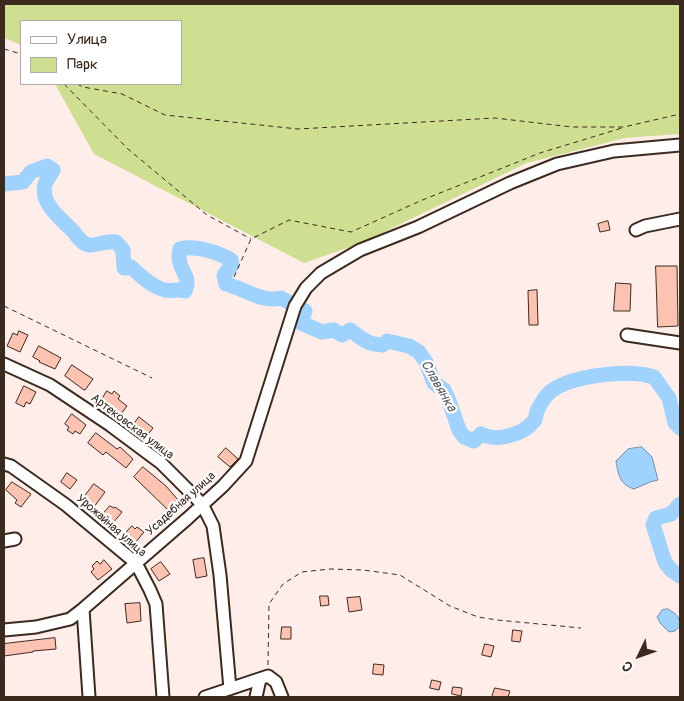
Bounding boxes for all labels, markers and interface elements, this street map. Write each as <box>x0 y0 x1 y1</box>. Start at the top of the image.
legend <box>20 20 182 85</box>
text: Улица <box>67 30 107 49</box>
text: Парк <box>67 55 98 74</box>
water label: Славянка <box>417 357 459 415</box>
street label: Артековская улица <box>88 391 176 463</box>
street label: Усадебная улица <box>143 469 219 539</box>
street label: Урожайная улица <box>73 492 149 560</box>
north arrow <box>614 631 664 681</box>
text: С <box>618 657 637 675</box>

